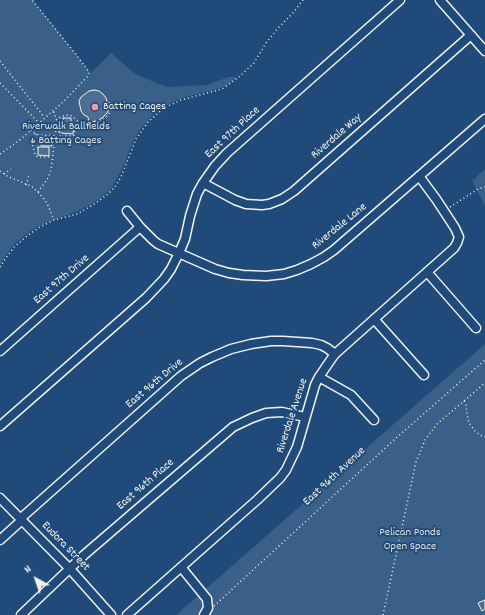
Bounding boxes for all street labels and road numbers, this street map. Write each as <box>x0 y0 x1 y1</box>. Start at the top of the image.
street label: East 97th Place <box>202 104 264 162</box>
street label: Riverdale Way <box>309 111 365 163</box>
street label: Riverdale Lane <box>310 201 370 253</box>
street label: East 97th Drive <box>31 252 93 308</box>
street label: East 96th Drive <box>123 356 187 412</box>
street label: Riverdale Avenue <box>274 377 312 455</box>
street label: East 96th Avenue <box>301 444 369 510</box>
street label: East 96th Place <box>114 456 178 514</box>
street label: Eudora Street <box>38 519 92 575</box>

